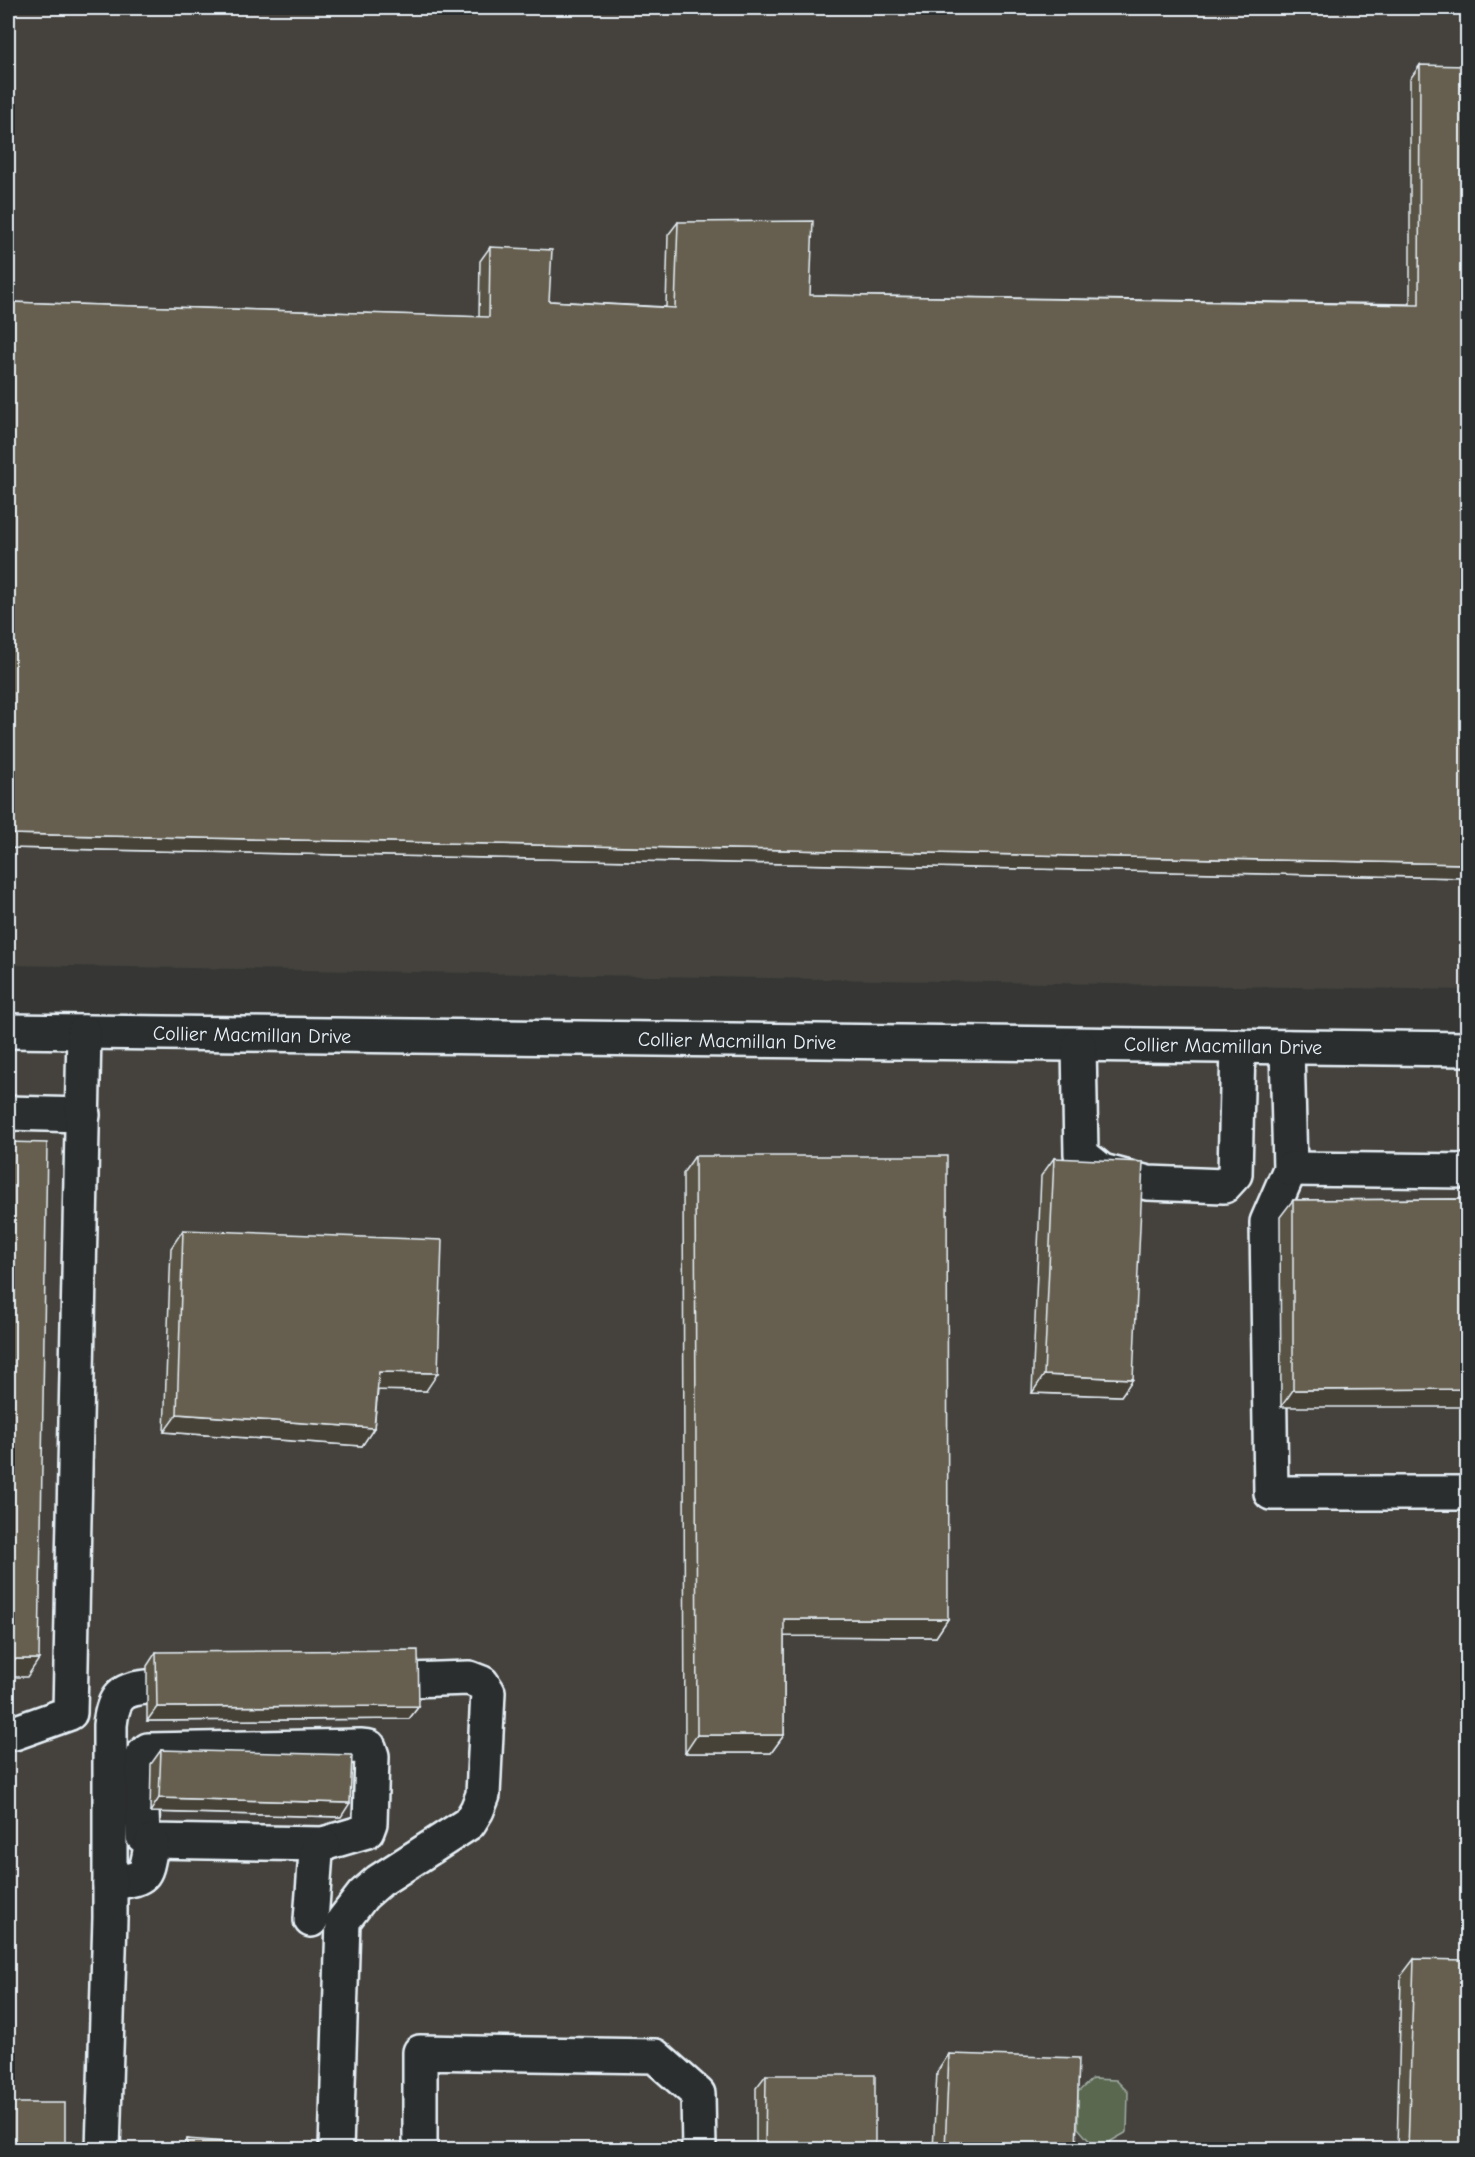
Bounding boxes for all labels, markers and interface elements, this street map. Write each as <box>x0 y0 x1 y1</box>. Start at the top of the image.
street label: Collier Macmillan Drive <box>153 1022 351 1048</box>
street label: Collier Macmillan Drive <box>638 1028 836 1054</box>
street label: Collier Macmillan Drive <box>1124 1033 1322 1059</box>

